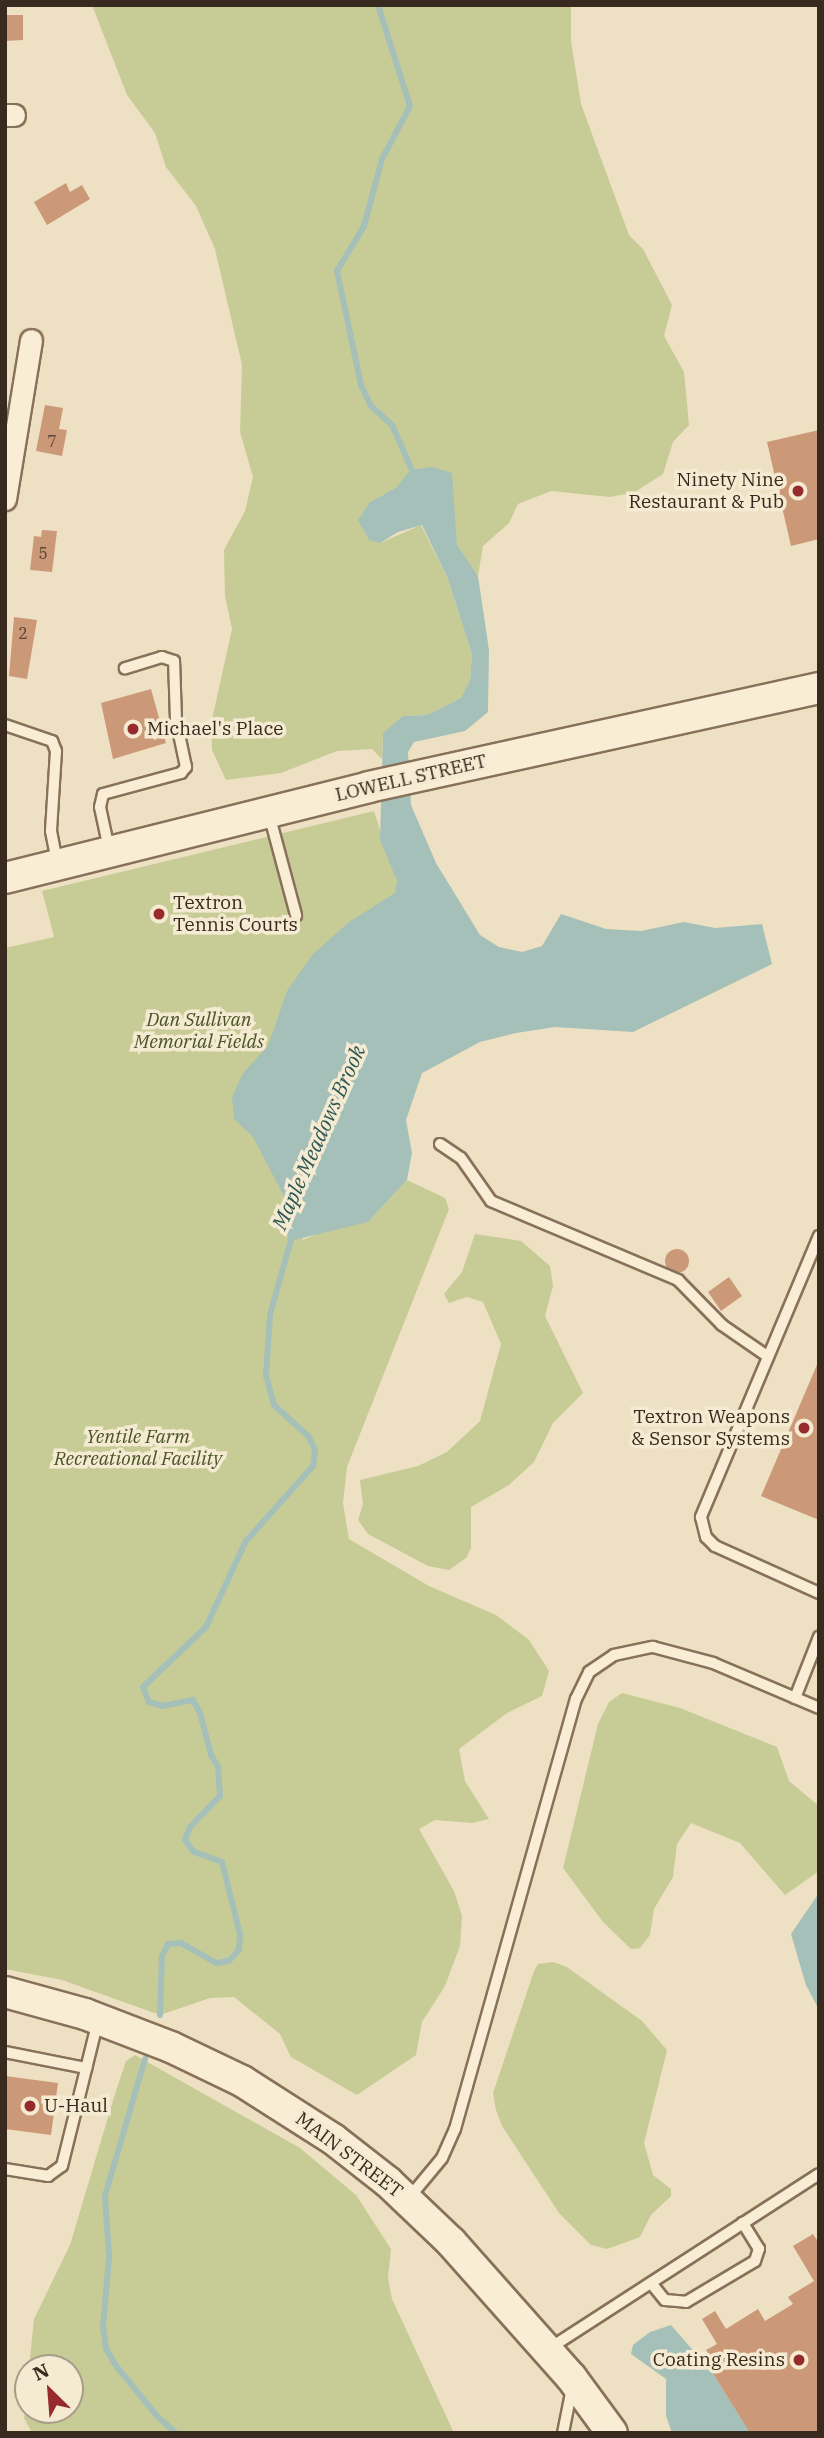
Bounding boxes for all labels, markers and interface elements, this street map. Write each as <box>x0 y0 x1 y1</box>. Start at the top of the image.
house number: 7 <box>47 431 57 451</box>
place label: Ninety Nine Restaurant & Pub <box>629 469 784 513</box>
marker: Ninety Nine Restaurant & Pub <box>790 483 806 499</box>
house number: 5 <box>38 543 48 563</box>
house number: 2 <box>18 623 28 643</box>
place label: Michael's Place <box>147 718 283 740</box>
marker: Michael's Place <box>125 721 141 737</box>
street label: LOWELL STREET <box>333 749 489 807</box>
place label: Textron Tennis Courts <box>173 892 298 936</box>
marker: Textron Tennis Courts <box>151 906 167 922</box>
park label: Dan Sullivan Memorial Fields <box>134 1009 264 1053</box>
water label: Maple Meadows Brook <box>266 1041 370 1233</box>
place label: Textron Weapons & Sensor Systems <box>631 1406 790 1450</box>
marker: Textron Weapons & Sensor Systems <box>796 1420 812 1436</box>
park label: Yentile Farm Recreational Facility <box>54 1426 222 1470</box>
place label: U-Haul <box>44 2095 108 2117</box>
marker: U-Haul <box>22 2098 38 2114</box>
street label: MAIN STREET <box>291 2107 407 2203</box>
place label: Coating Resins <box>653 2349 785 2371</box>
marker: Coating Resins <box>791 2352 807 2368</box>
north arrow <box>14 2354 84 2424</box>
text: N <box>29 2358 53 2386</box>

